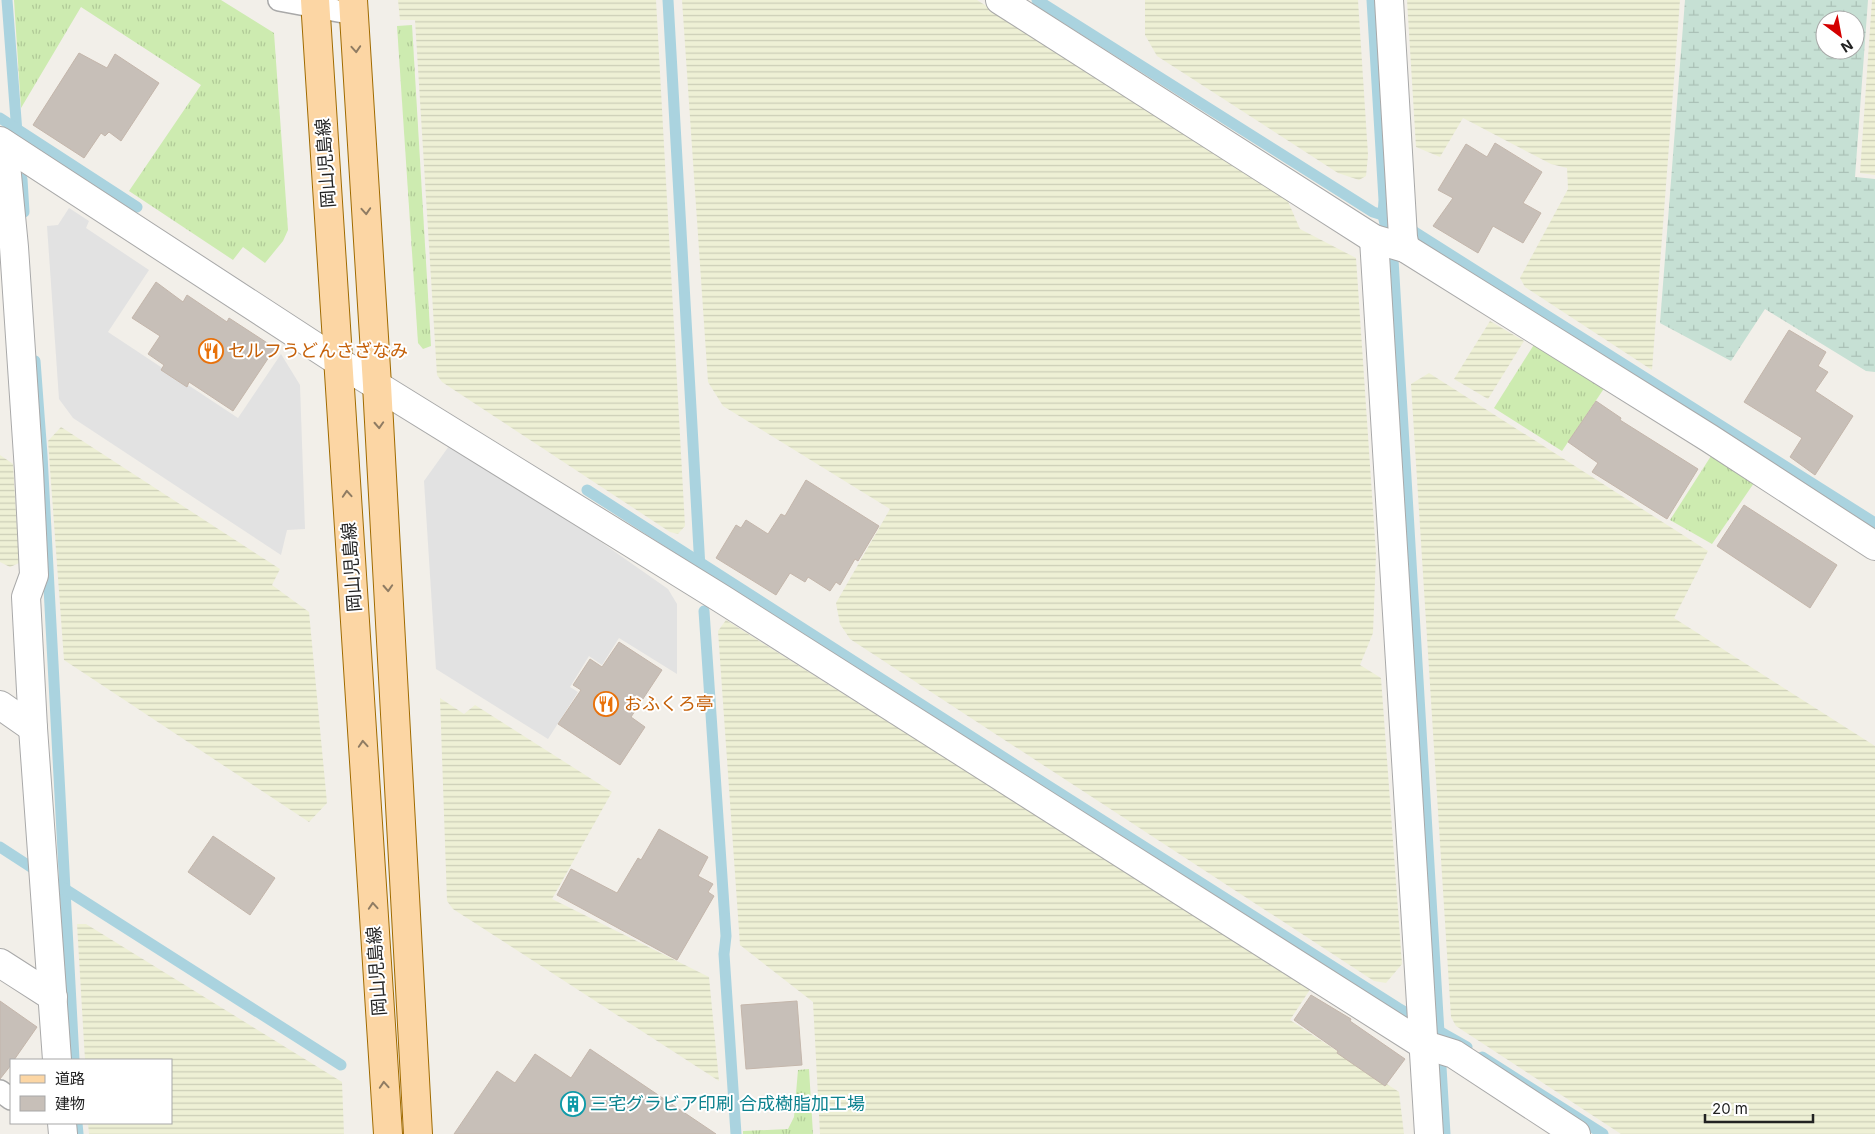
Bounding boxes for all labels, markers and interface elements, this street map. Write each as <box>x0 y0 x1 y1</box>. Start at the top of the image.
north arrow <box>1815 10 1865 60</box>
text: N <box>1838 36 1856 56</box>
one-way arrow <box>350 45 361 53</box>
street label: 岡山児島線 <box>312 117 339 209</box>
one-way arrow <box>360 207 371 215</box>
restaurant icon: セルフうどんさざなみ <box>198 338 224 364</box>
place label: セルフうどんさざなみ <box>228 340 408 361</box>
one-way arrow <box>373 422 384 430</box>
one-way arrow <box>342 490 353 498</box>
street label: 岡山児島線 <box>338 521 365 613</box>
one-way arrow <box>382 584 393 592</box>
restaurant icon: おふくろ亭 <box>593 691 619 717</box>
place label: おふくろ亭 <box>624 693 714 714</box>
one-way arrow <box>357 739 368 747</box>
one-way arrow <box>368 901 379 909</box>
street label: 岡山児島線 <box>363 925 390 1017</box>
legend <box>10 1059 172 1124</box>
text: 道路 <box>55 1069 85 1088</box>
one-way arrow <box>379 1081 390 1089</box>
building icon: 三宅グラビア印刷 合成樹脂加工場 <box>560 1091 586 1117</box>
scale bar <box>1705 1092 1812 1124</box>
place label: 三宅グラビア印刷 合成樹脂加工場 <box>590 1093 865 1114</box>
text: 建物 <box>55 1094 85 1113</box>
text: 20 m <box>1712 1099 1748 1118</box>

